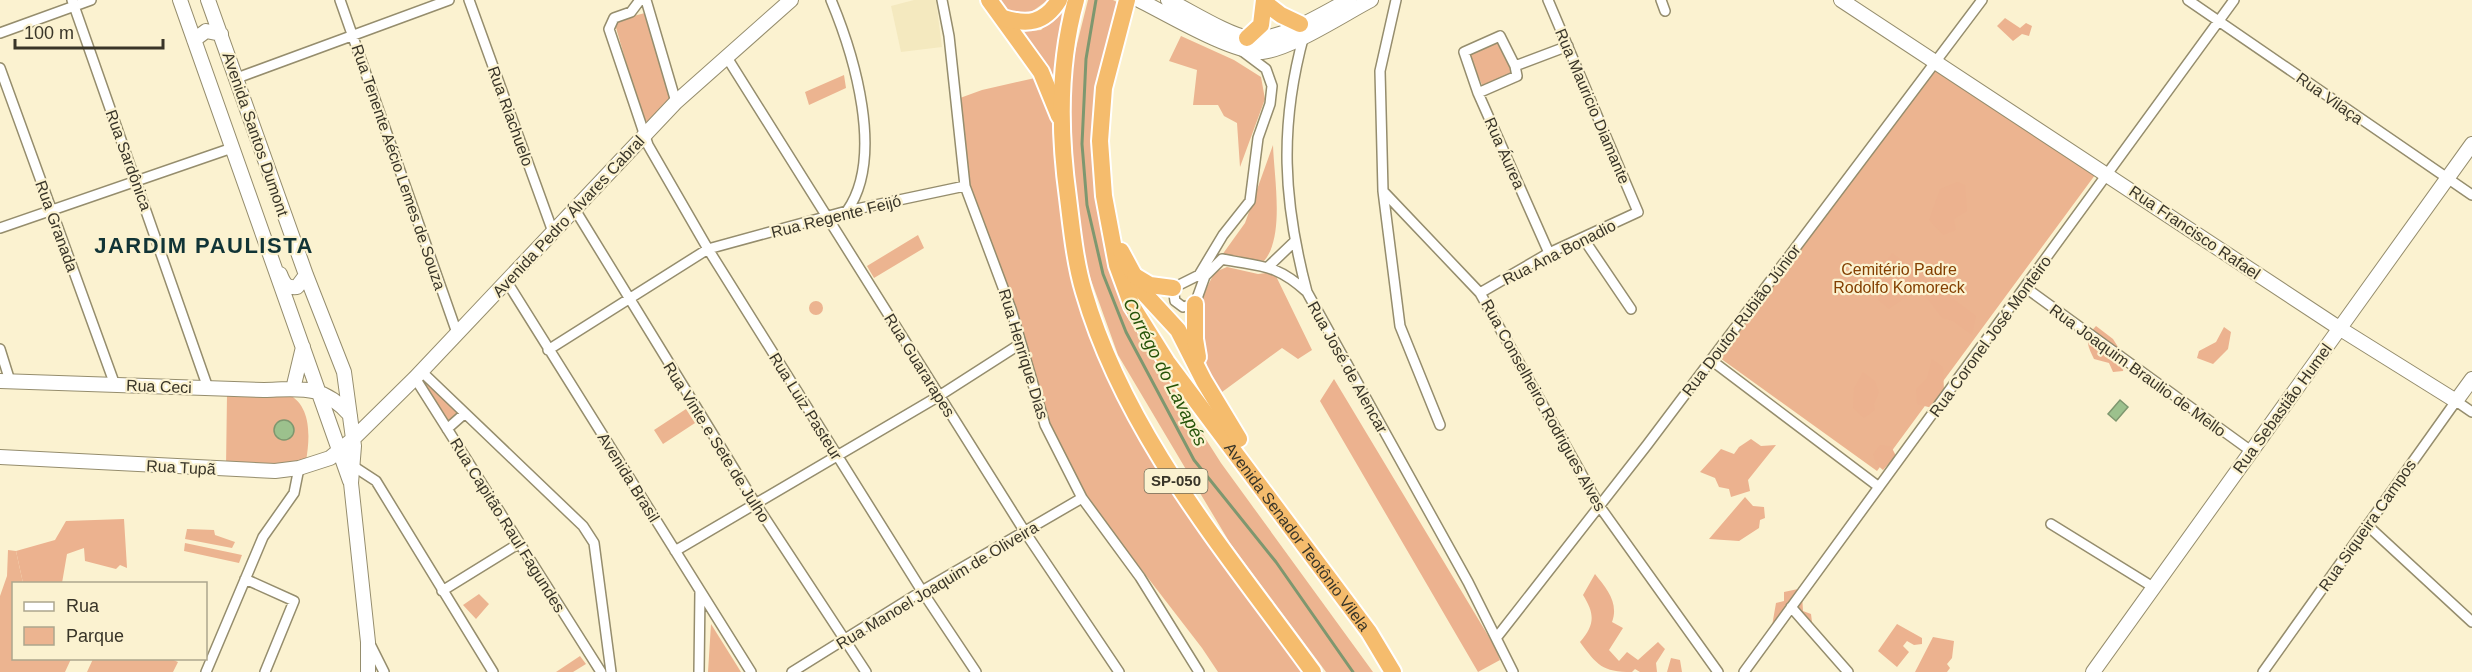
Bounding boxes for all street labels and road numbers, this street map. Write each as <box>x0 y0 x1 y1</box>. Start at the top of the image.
street label: Rua Mauricio Diamante <box>1552 26 1633 187</box>
street label: Rua Tenente Aécio Lemes de Souza <box>348 42 449 292</box>
street label: Avenida Santos Dumont <box>219 50 292 219</box>
street label: Rua Riachuelo <box>485 64 537 168</box>
street label: Rua Vilaça <box>2293 69 2366 128</box>
street label: Rua Sardônica <box>102 108 155 213</box>
street label: Rua Áurea <box>1481 114 1529 192</box>
street label: Avenida Pedro Álvares Cabral <box>488 132 648 300</box>
street label: Rua Granada <box>32 178 81 274</box>
street label: Rua Francisco Rafael <box>2126 182 2263 282</box>
street label: Rua Regente Feijó <box>769 192 903 241</box>
street label: Rua Ana Bonadio <box>1500 217 1619 288</box>
street label: Rua Doutor Rubião Júnior <box>1679 241 1804 399</box>
street label: Rua Coronel José Monteiro <box>1926 252 2055 420</box>
street label: Rua Henrique Dias <box>996 287 1051 421</box>
street label: Rua Conselheiro Rodrigues Alves <box>1478 296 1609 514</box>
street label: Rua José de Alencar <box>1304 299 1391 437</box>
street label: Rua Joaquim Braulio de Mello <box>2046 301 2229 440</box>
street label: Rua Guararapes <box>881 311 958 420</box>
street label: Rua Sebastião Humel <box>2230 340 2335 476</box>
street label: Rua Luiz Pasteur <box>766 350 846 463</box>
street label: Rua Vinte e Sete de Julho <box>660 359 773 526</box>
street label: Rua Ceci <box>126 377 192 396</box>
street label: Avenida Brasil <box>594 430 663 525</box>
street label: Rua Capitão Raul Fagundes <box>447 435 568 615</box>
street label: Avenida Senador Teotônio Vilela <box>1221 439 1373 634</box>
street label: Rua Siqueira Campos <box>2316 456 2419 594</box>
street label: Rua Tupã <box>146 457 216 478</box>
road number: SP-050 <box>1144 469 1208 493</box>
street label: Rua Manoel Joaquim de Oliveira <box>833 518 1041 652</box>

